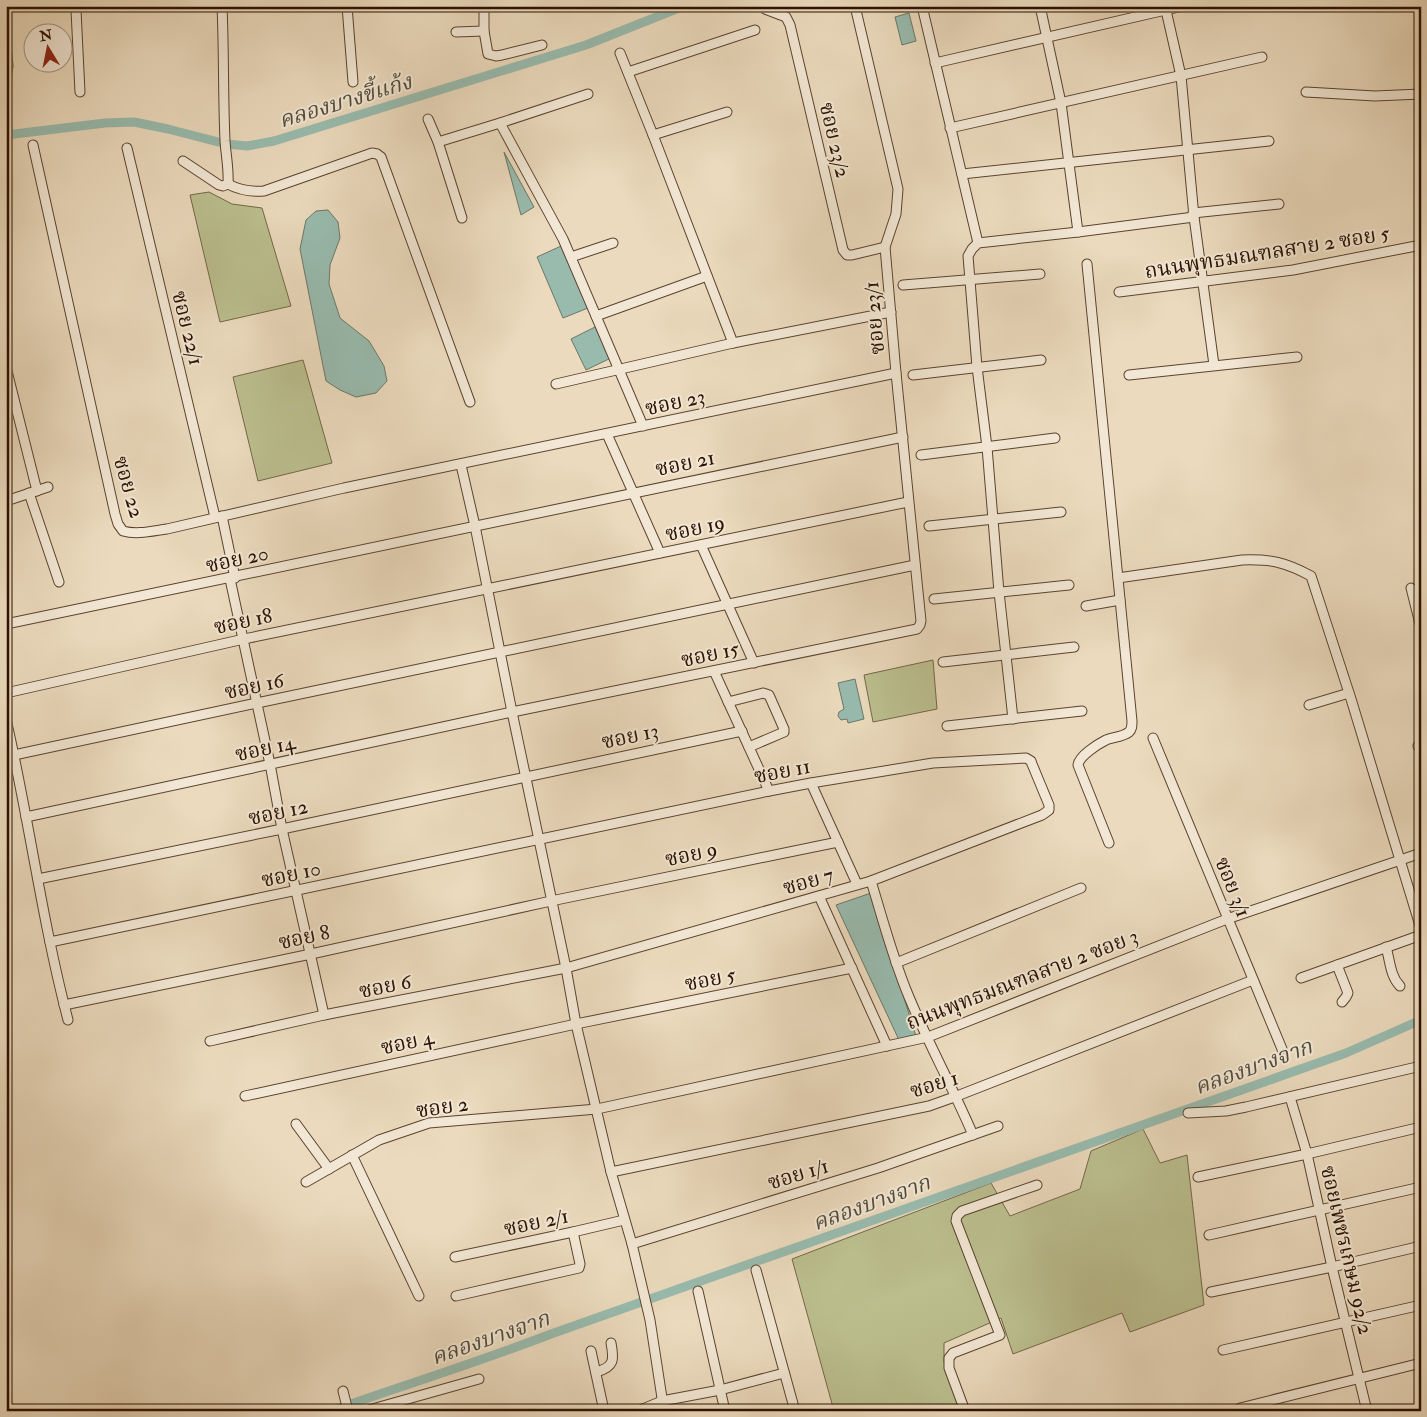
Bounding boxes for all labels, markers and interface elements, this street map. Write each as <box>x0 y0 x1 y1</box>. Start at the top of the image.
north arrow <box>22 22 72 72</box>
text: N <box>37 26 54 45</box>
water label: คลองบางขี้แก้ง <box>274 64 416 134</box>
street label: ซอย 23/2 <box>813 100 856 181</box>
street label: ถนนพุทธมณฑลสาย 2 ซอย 5 <box>1143 220 1392 285</box>
street label: ซอย 23/1 <box>858 280 891 356</box>
street label: ซอย 22/1 <box>165 288 210 368</box>
street label: ซอย 23 <box>643 383 708 422</box>
street label: ซอย 21 <box>653 444 717 483</box>
street label: ซอย 22 <box>107 453 150 521</box>
street label: ซอย 19 <box>663 509 727 548</box>
street label: ซอย 20 <box>203 540 271 579</box>
street label: ซอย 18 <box>211 602 275 641</box>
street label: ซอย 15 <box>679 635 742 674</box>
street label: ซอย 16 <box>222 667 288 706</box>
street label: ซอย 13 <box>599 717 661 756</box>
street label: ซอย 14 <box>233 729 299 768</box>
street label: ซอย 11 <box>752 753 813 790</box>
street label: ซอย 12 <box>246 793 310 832</box>
street label: ซอย 9 <box>663 836 720 873</box>
street label: ซอย 3/1 <box>1208 853 1257 921</box>
street label: ซอย 10 <box>259 855 323 894</box>
street label: ซอย 7 <box>780 861 837 902</box>
street label: ซอย 8 <box>276 919 332 956</box>
street label: ถนนพุทธมณฑลสาย 2 ซอย 3 <box>902 923 1142 1036</box>
street label: ซอย 5 <box>682 961 739 998</box>
street label: ซอย 6 <box>357 968 415 1005</box>
street label: ซอย 4 <box>378 1023 438 1061</box>
water label: คลองบางจาก <box>1191 1032 1317 1101</box>
street label: ซอย 1 <box>907 1064 962 1105</box>
street label: ซอย 2 <box>414 1090 470 1125</box>
street label: ซอย 1/1 <box>764 1152 832 1197</box>
street label: ซอยเพชรเกษม 92/2 <box>1314 1163 1379 1337</box>
water label: คลองบางจาก <box>809 1168 935 1237</box>
street label: ซอย 2/1 <box>501 1202 571 1243</box>
water label: คลองบางจาก <box>427 1304 554 1371</box>

